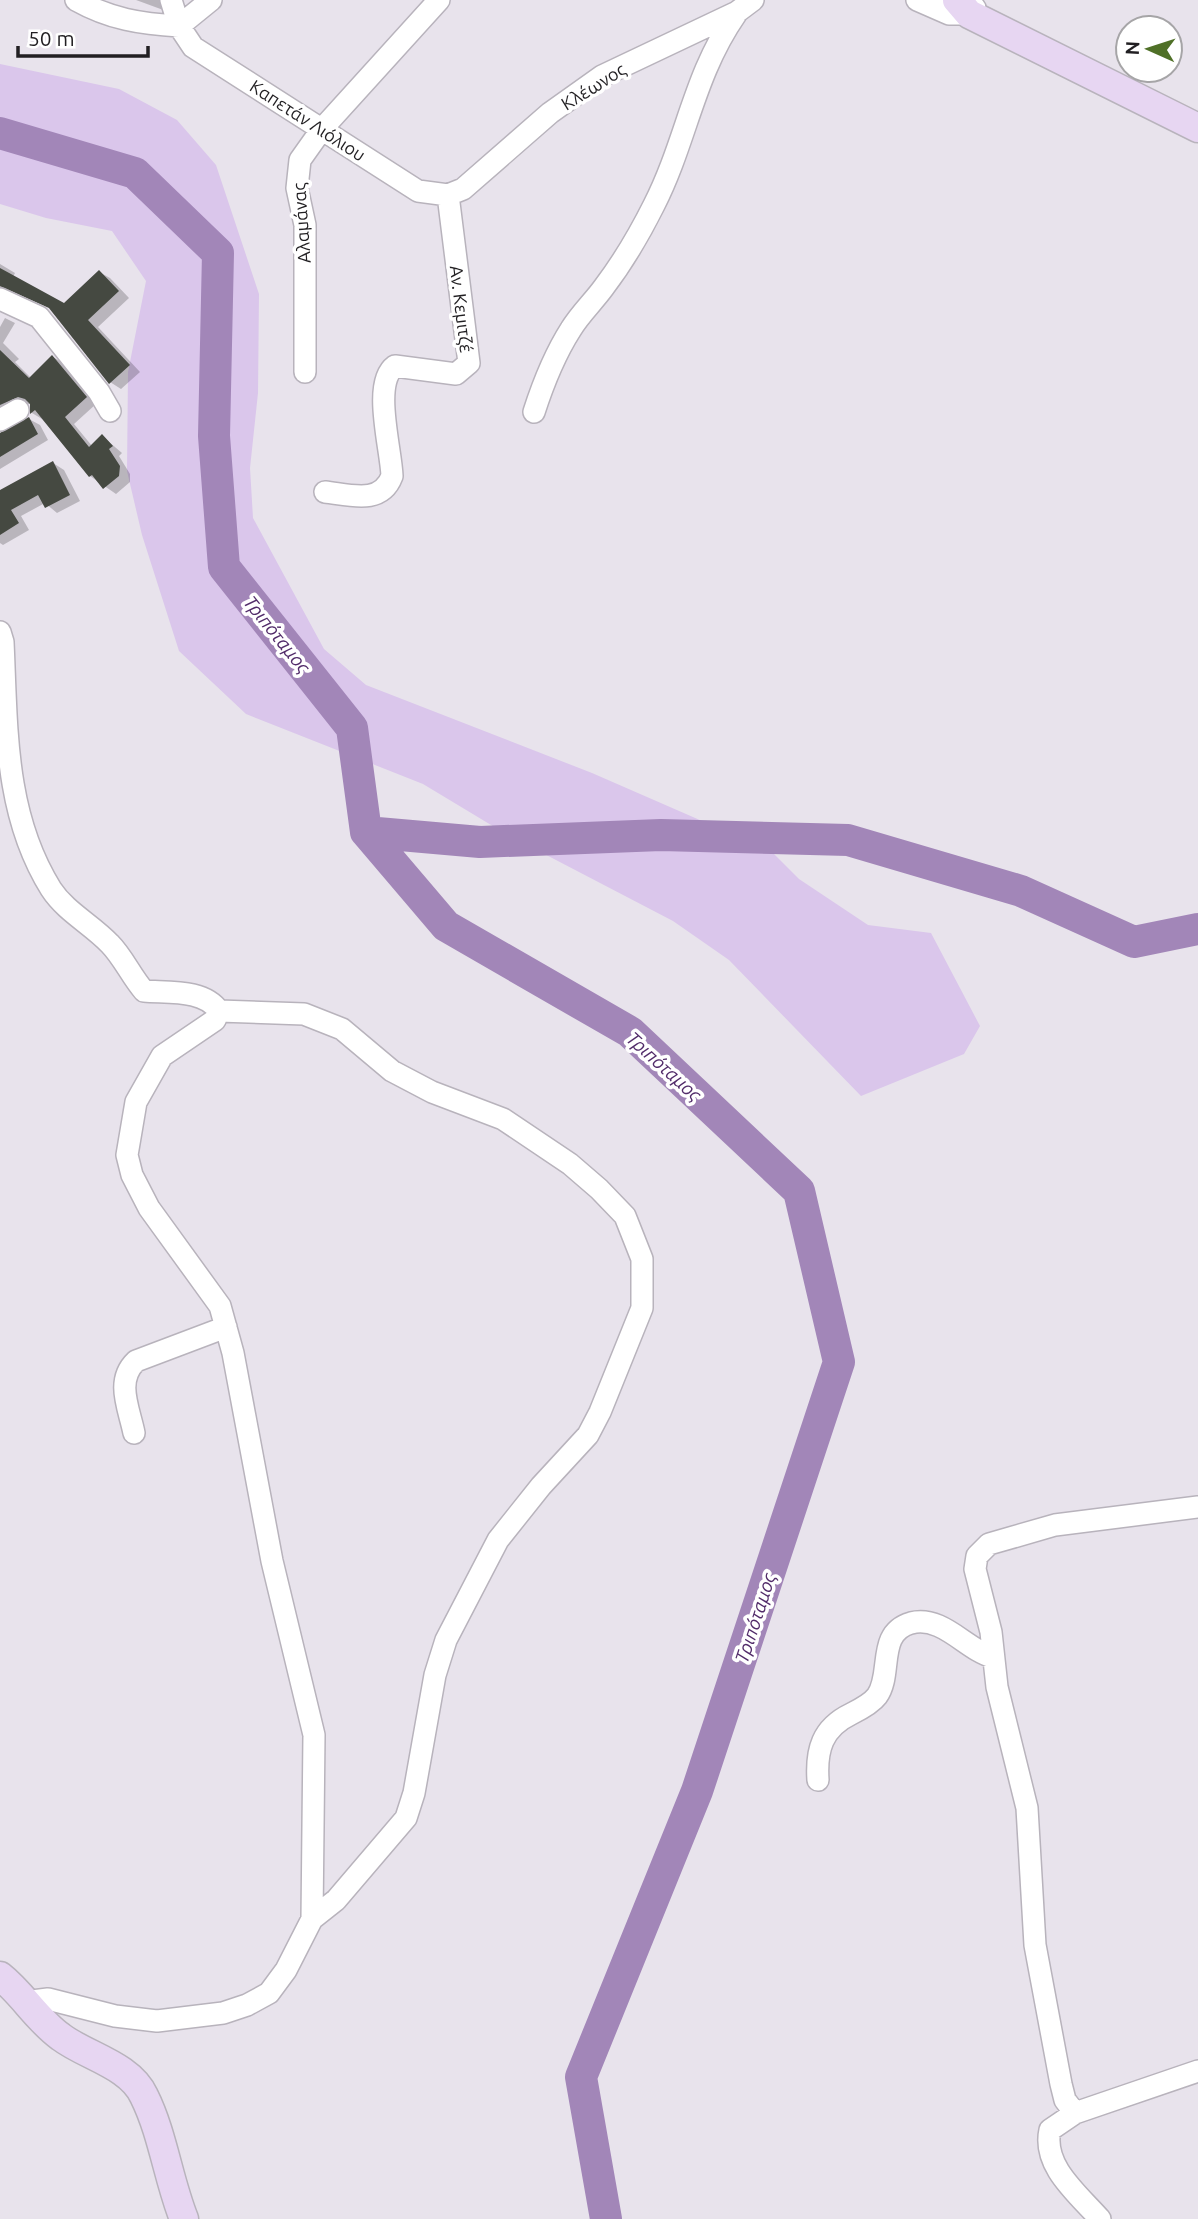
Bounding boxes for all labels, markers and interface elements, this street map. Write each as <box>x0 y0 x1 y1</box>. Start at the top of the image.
scale bar <box>18 14 147 58</box>
north arrow <box>1114 14 1184 84</box>
text: 50 m <box>28 26 75 50</box>
text: N <box>1121 40 1143 56</box>
street label: Κλέωνος <box>557 58 629 114</box>
street label: Καπετάν Λιόλιου <box>247 75 369 165</box>
street label: Αλαμάνας <box>288 182 315 264</box>
street label: Αν. Κεμιτζέ <box>446 264 477 354</box>
water label: Τριπόταμος <box>239 591 315 678</box>
water label: Τριπόταμος <box>622 1027 706 1106</box>
water label: Τριπόταμος <box>730 1570 780 1665</box>

